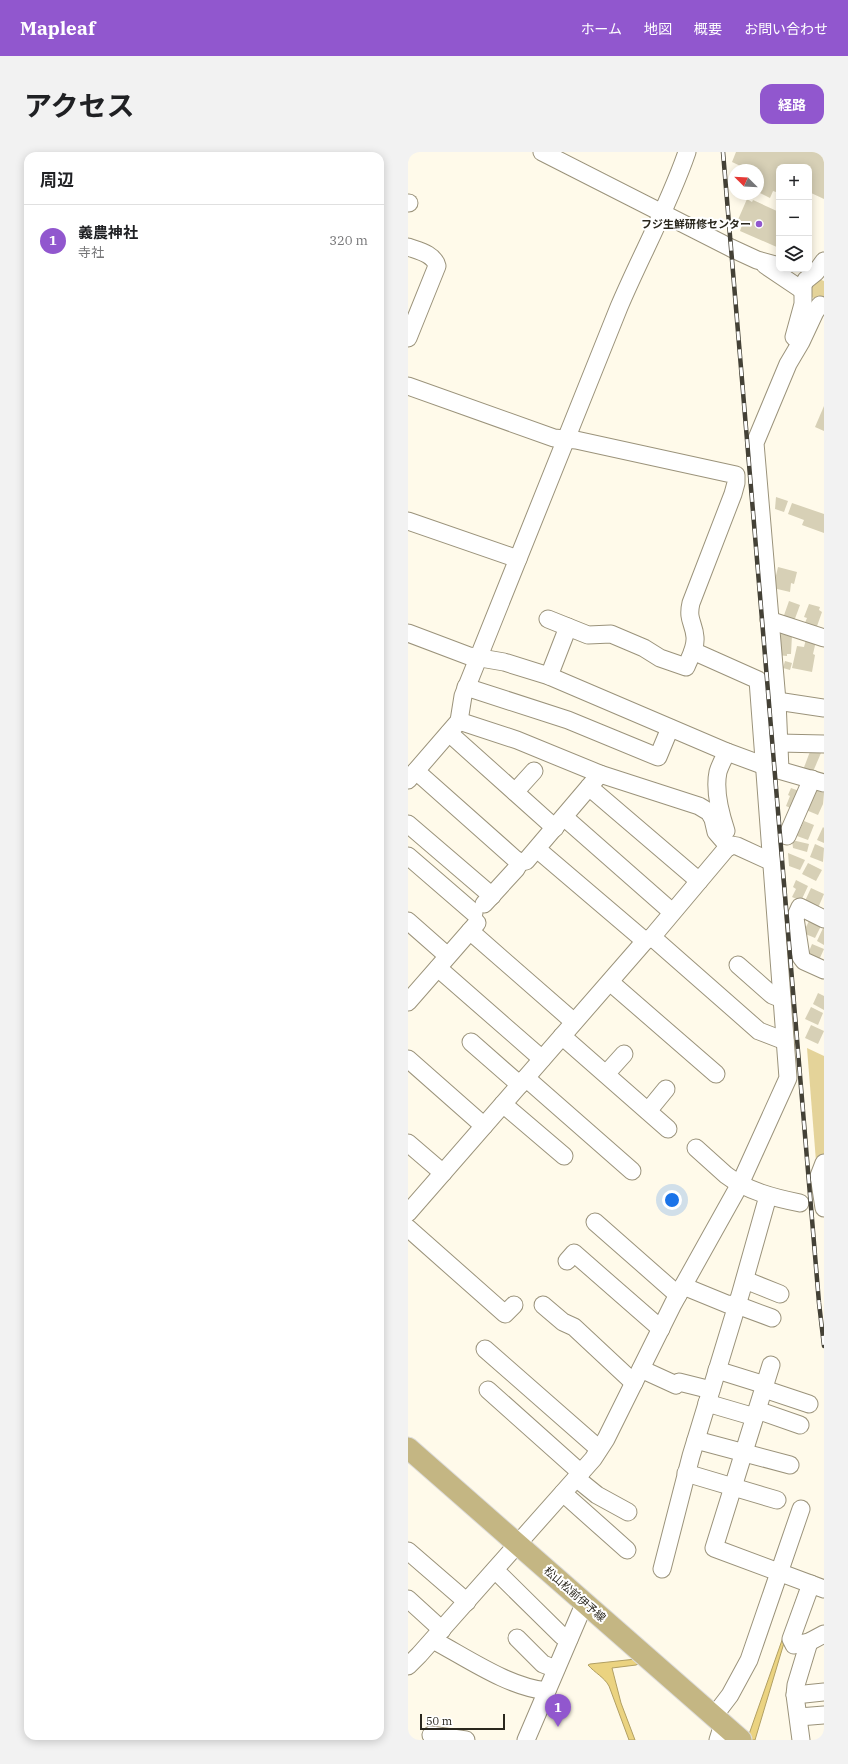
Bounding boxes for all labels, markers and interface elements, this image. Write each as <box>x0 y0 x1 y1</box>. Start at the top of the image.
text: Mapleaf <box>20 16 95 40</box>
text: ホーム <box>580 20 622 38</box>
text: 地図 <box>644 20 672 38</box>
text: 概要 <box>694 20 722 38</box>
text: お問い合わせ <box>744 20 828 38</box>
button: 経路 <box>760 84 824 124</box>
text: アクセス <box>24 87 135 124</box>
north arrow <box>728 164 764 200</box>
map controls <box>776 164 812 272</box>
button: + <box>776 164 812 200</box>
text: 周辺 <box>40 169 74 191</box>
button: − <box>776 200 812 236</box>
place label: フジ生鮮研修センター <box>641 217 751 231</box>
marker: フジ生鮮研修センター <box>754 219 764 229</box>
text: 義農神社 <box>78 223 138 242</box>
text: 1 <box>49 232 57 249</box>
text: 320 m <box>329 232 368 249</box>
button: layers <box>776 236 812 272</box>
text: 寺社 <box>78 244 104 261</box>
your location <box>662 1190 682 1210</box>
street label: 松山松前伊予線 <box>541 1563 609 1625</box>
pin: 1 <box>545 1694 571 1727</box>
scale bar <box>420 1712 505 1731</box>
text: 50 m <box>426 1714 452 1728</box>

